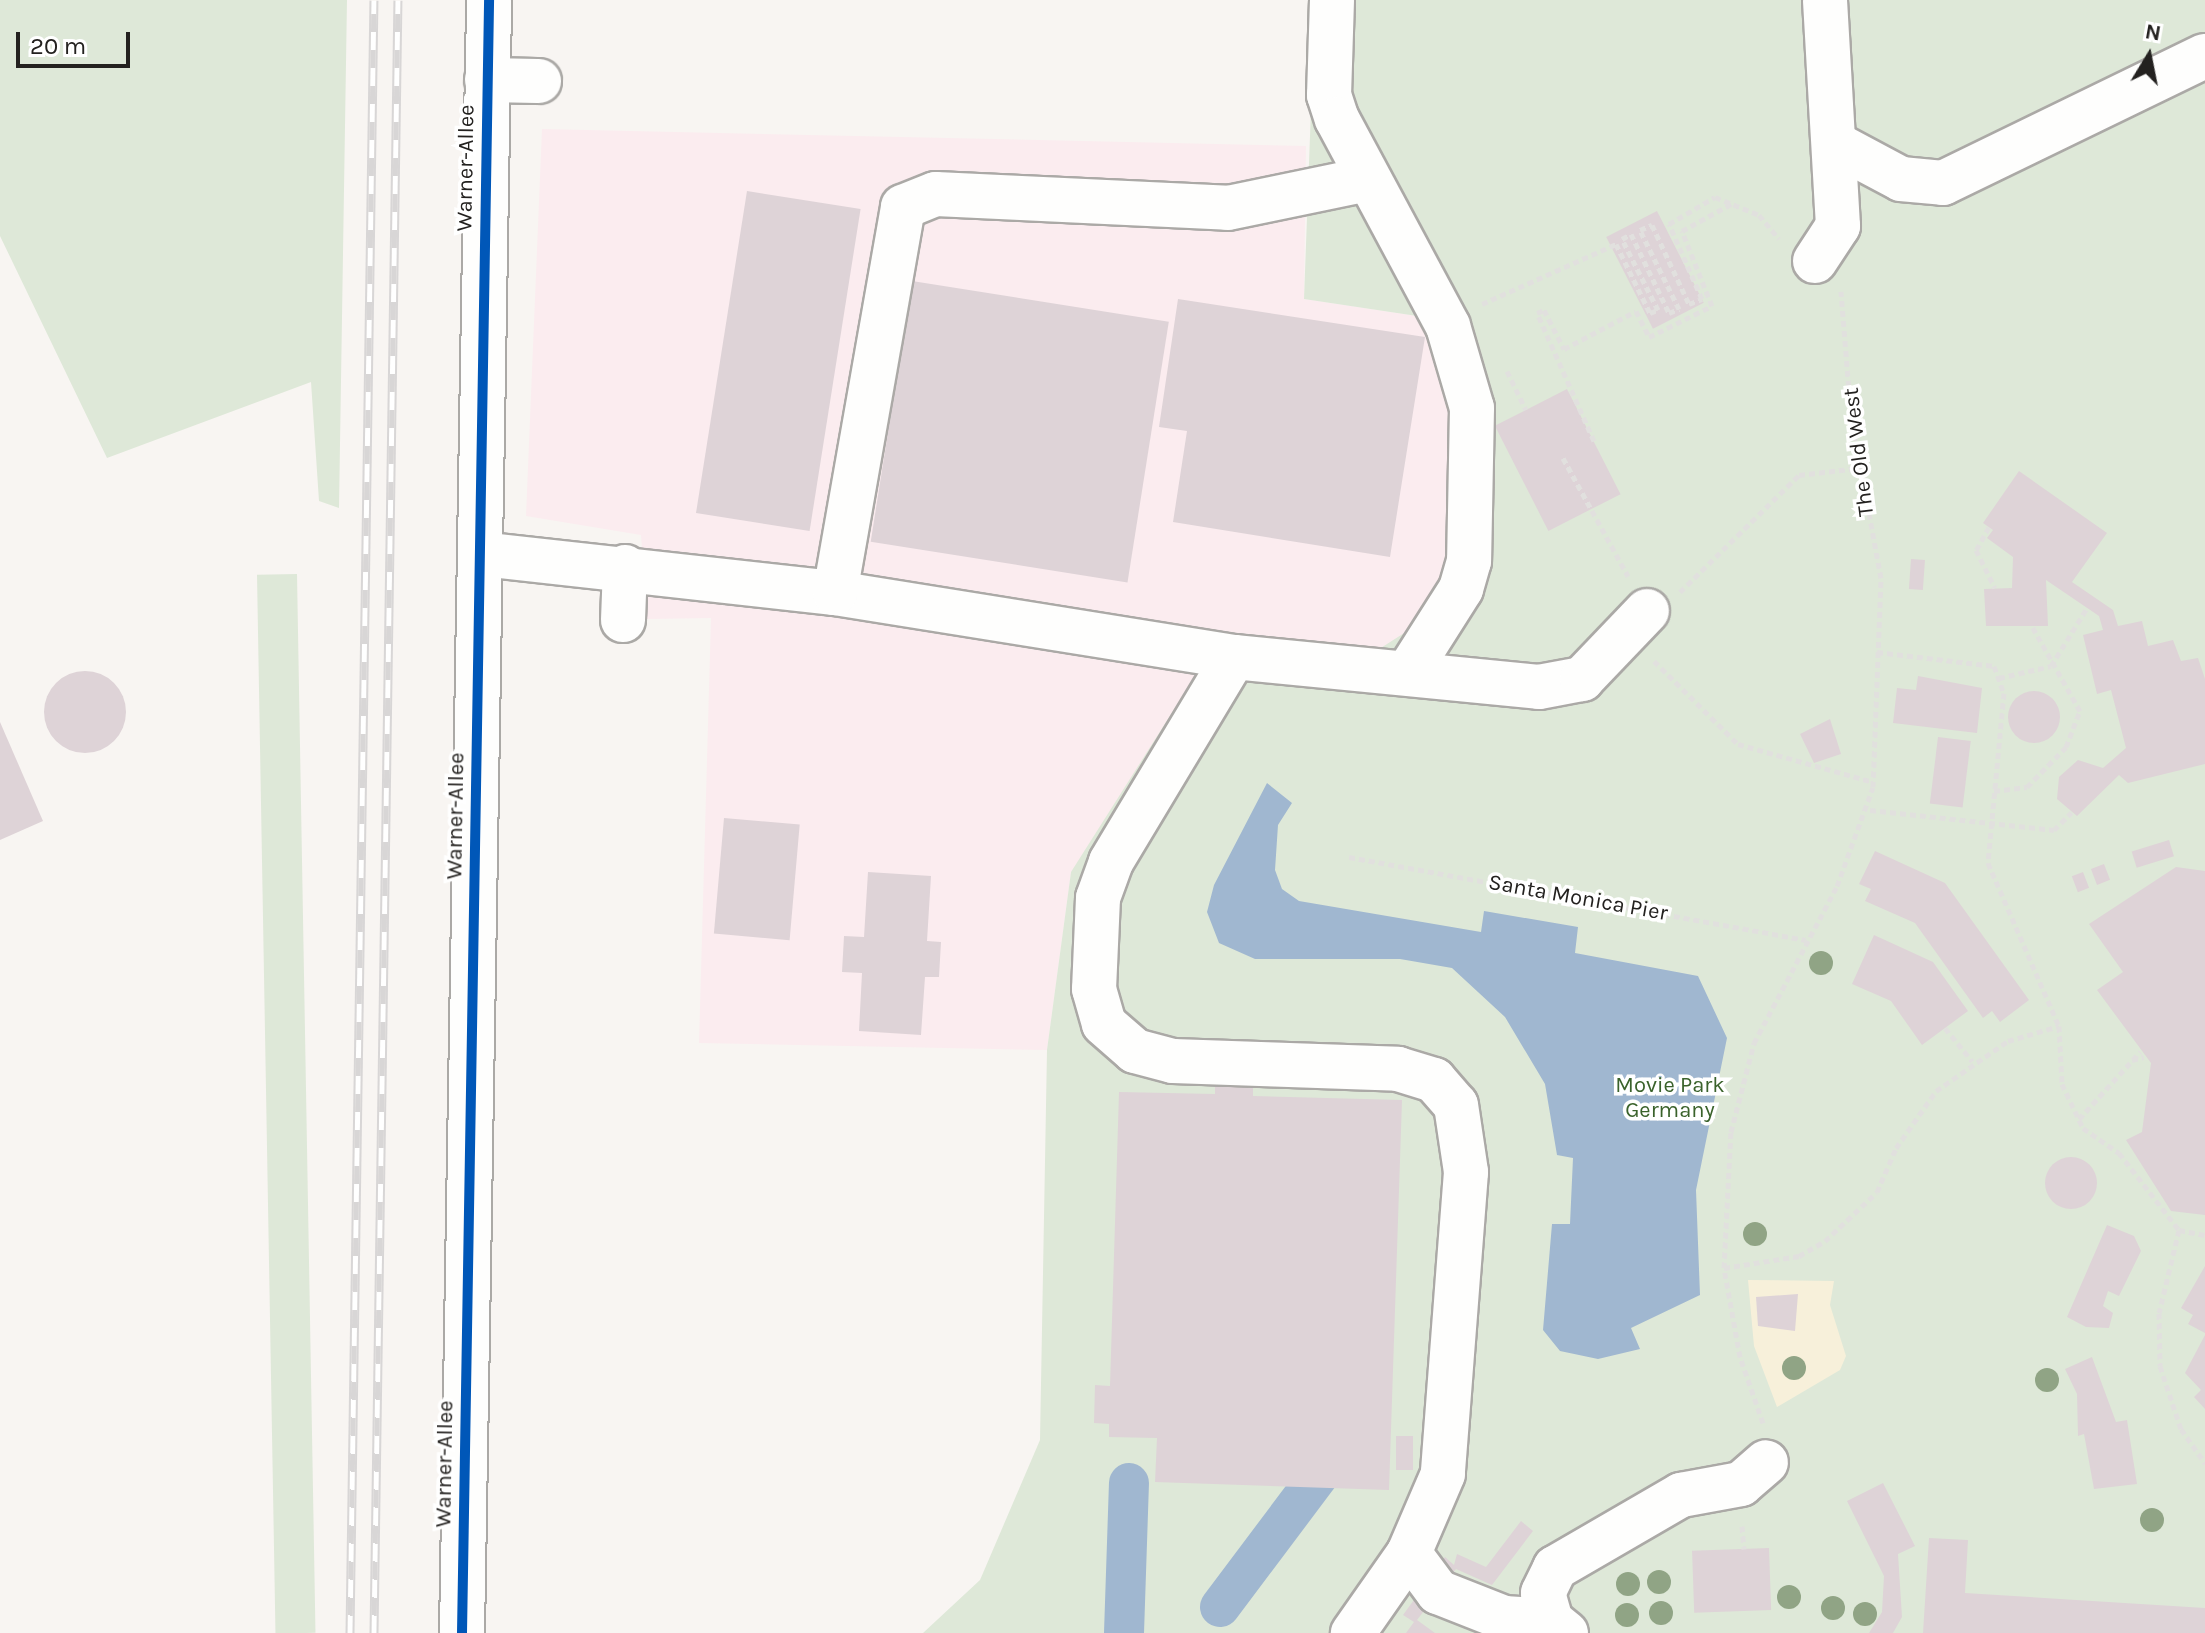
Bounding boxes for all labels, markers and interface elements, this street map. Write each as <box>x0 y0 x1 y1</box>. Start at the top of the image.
scale bar <box>20 16 134 66</box>
north arrow <box>2109 16 2189 96</box>
text: N <box>2143 18 2163 47</box>
text: 20 m <box>30 32 86 60</box>
street label: Warner-Allee <box>452 104 480 232</box>
street label: The Old West <box>1838 386 1880 518</box>
street label: Warner-Allee <box>442 752 470 880</box>
street label: Santa Monica Pier <box>1486 869 1670 927</box>
park label: Movie Park Germany <box>1615 1072 1725 1124</box>
street label: Warner-Allee <box>431 1400 459 1528</box>

